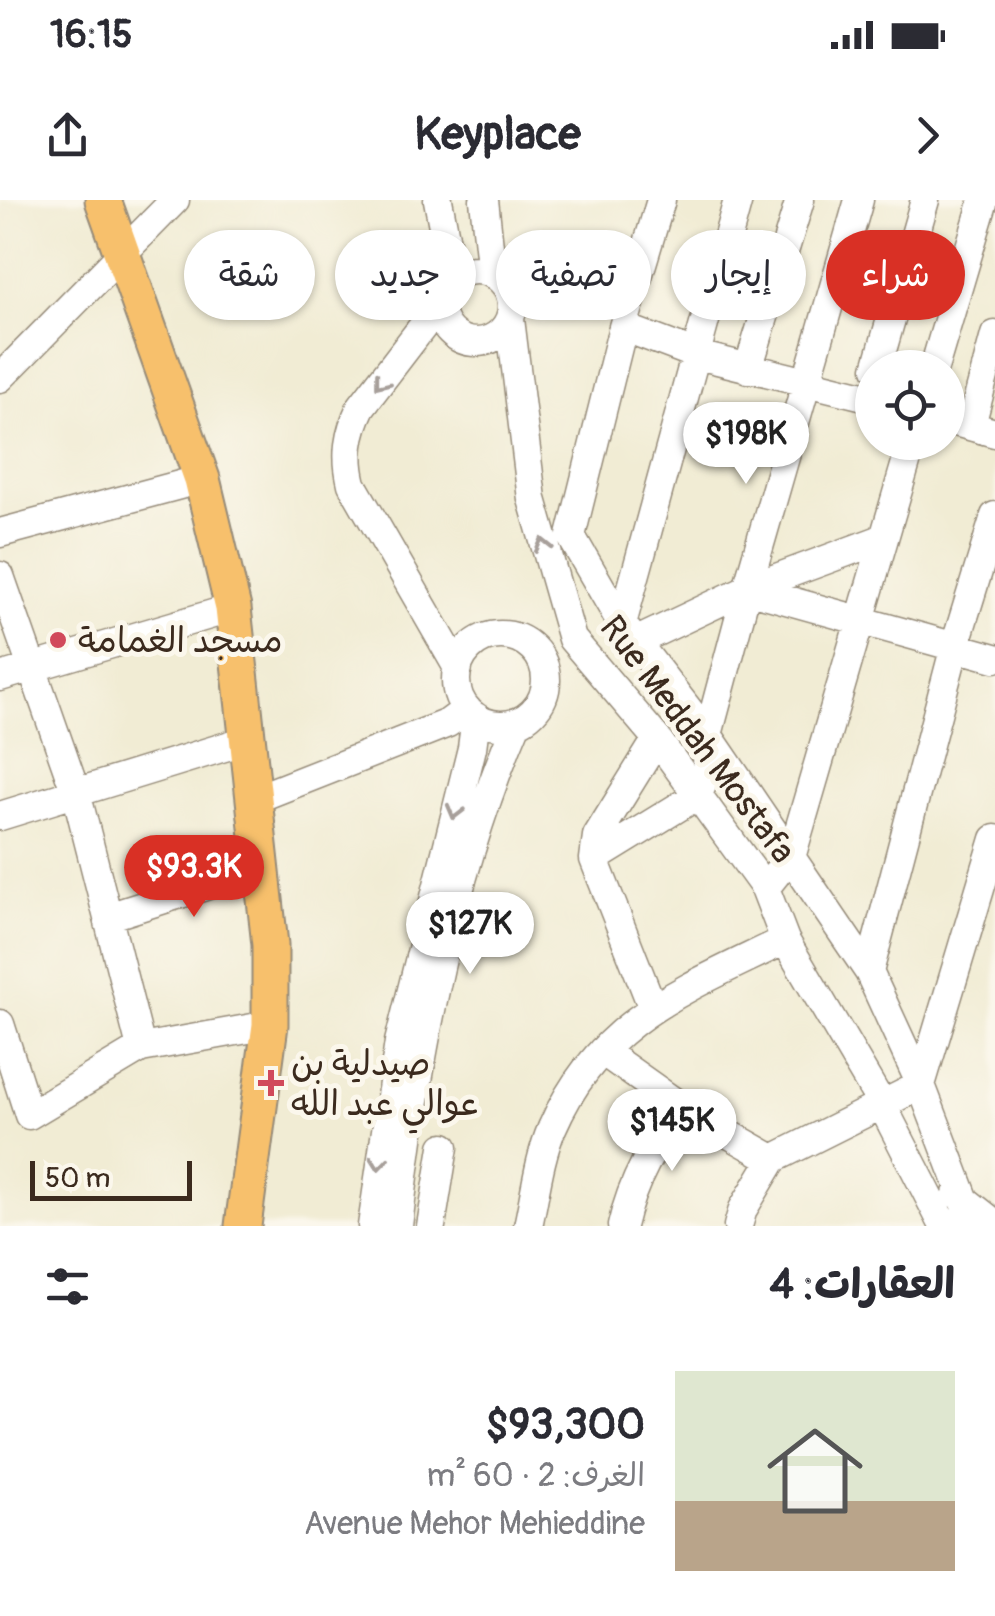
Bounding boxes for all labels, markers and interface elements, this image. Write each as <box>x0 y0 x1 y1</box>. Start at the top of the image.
text: 16:15 <box>50 11 133 59</box>
text: Keyplace <box>414 107 581 163</box>
icon: share <box>40 108 95 163</box>
icon: forward <box>900 108 955 163</box>
chip: شقة <box>184 230 315 320</box>
chip: جديد <box>335 230 476 320</box>
chip: تصفية <box>496 230 651 320</box>
chip: إيجار <box>671 230 806 320</box>
chip: شراء <box>826 230 965 320</box>
map controls <box>855 350 965 460</box>
button: locate <box>855 350 965 460</box>
one-way arrow <box>375 371 393 389</box>
pin: $198K <box>676 402 816 487</box>
text: $198K <box>705 414 787 454</box>
one-way arrow <box>534 537 555 554</box>
street label: Rue Meddah Mostafa <box>590 607 805 872</box>
place label: مسجد الغمامة <box>78 619 283 663</box>
marker: مسجد الغمامة <box>47 629 69 651</box>
one-way arrow <box>446 803 467 820</box>
pin: $93.3K <box>113 835 275 920</box>
text: $93.3K <box>146 847 242 887</box>
pin: $127K <box>400 892 540 977</box>
text: $127K <box>428 904 512 944</box>
place label: صيدلية بن عوالي عبد الله <box>291 1042 481 1134</box>
marker: صيدلية بن عوالي عبد الله <box>260 1072 282 1094</box>
pin: $145K <box>602 1089 742 1174</box>
text: $145K <box>629 1101 715 1141</box>
scale bar <box>30 1156 192 1200</box>
one-way arrow <box>369 1156 390 1172</box>
text: 50 m <box>45 1161 110 1196</box>
icon: filters <box>40 1259 95 1314</box>
text: العقارات: 4 <box>770 1259 955 1311</box>
text: $93,300 <box>486 1399 645 1451</box>
icon: home <box>755 1411 875 1531</box>
text: الغرف: 2 · 60 m² <box>427 1456 645 1496</box>
text: Avenue Mehor Mehieddine <box>304 1504 645 1544</box>

